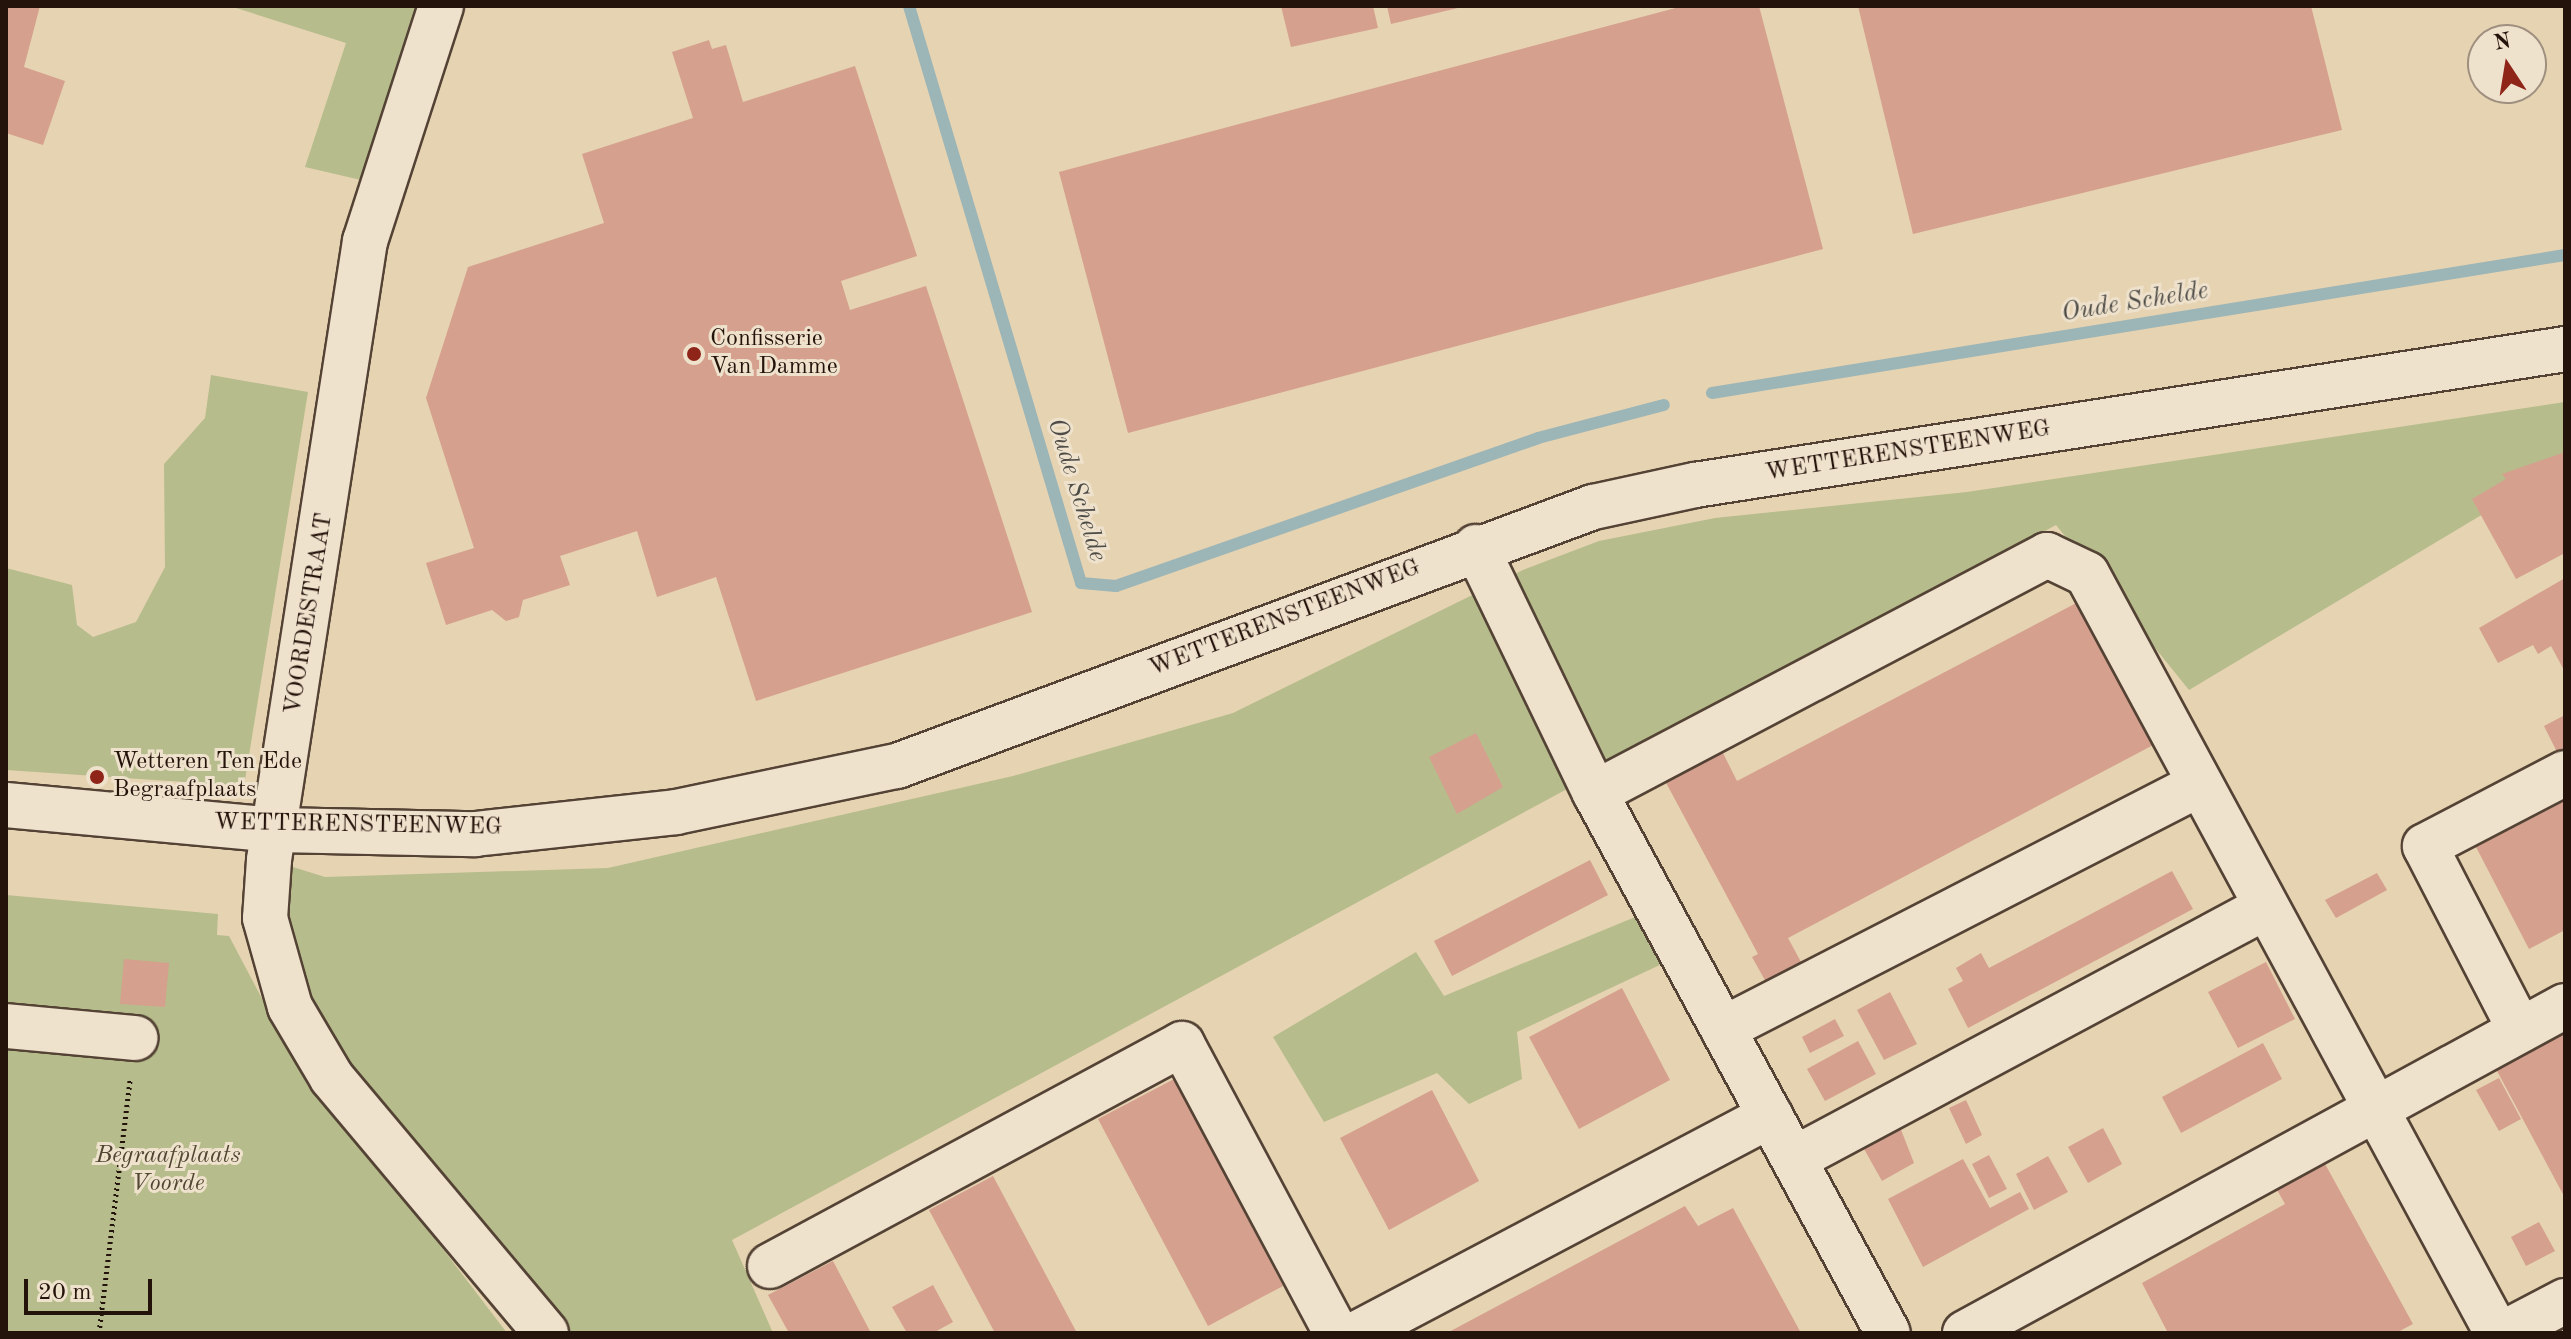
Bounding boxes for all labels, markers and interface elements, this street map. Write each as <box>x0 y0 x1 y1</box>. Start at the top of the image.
north arrow <box>2467 24 2547 104</box>
text: N <box>2492 30 2513 55</box>
water label: Oude Schelde <box>2059 276 2211 330</box>
place label: Confisserie Van Damme <box>710 326 838 382</box>
marker: Confisserie Van Damme <box>685 345 703 363</box>
water label: Oude Schelde <box>1039 415 1113 565</box>
street label: WETTERENSTEENWEG <box>1763 415 2053 489</box>
street label: VOORDESTRAAT <box>280 511 340 717</box>
street label: WETTERENSTEENWEG <box>1145 554 1425 684</box>
place label: Wetteren Ten Ede Begraafplaats <box>113 749 302 805</box>
marker: Wetteren Ten Ede Begraafplaats <box>88 768 106 786</box>
street label: WETTERENSTEENWEG <box>214 809 502 843</box>
park label: Begraafplaats Voorde <box>95 1143 241 1199</box>
scale bar <box>28 1263 156 1313</box>
text: 20 m <box>38 1281 92 1305</box>

